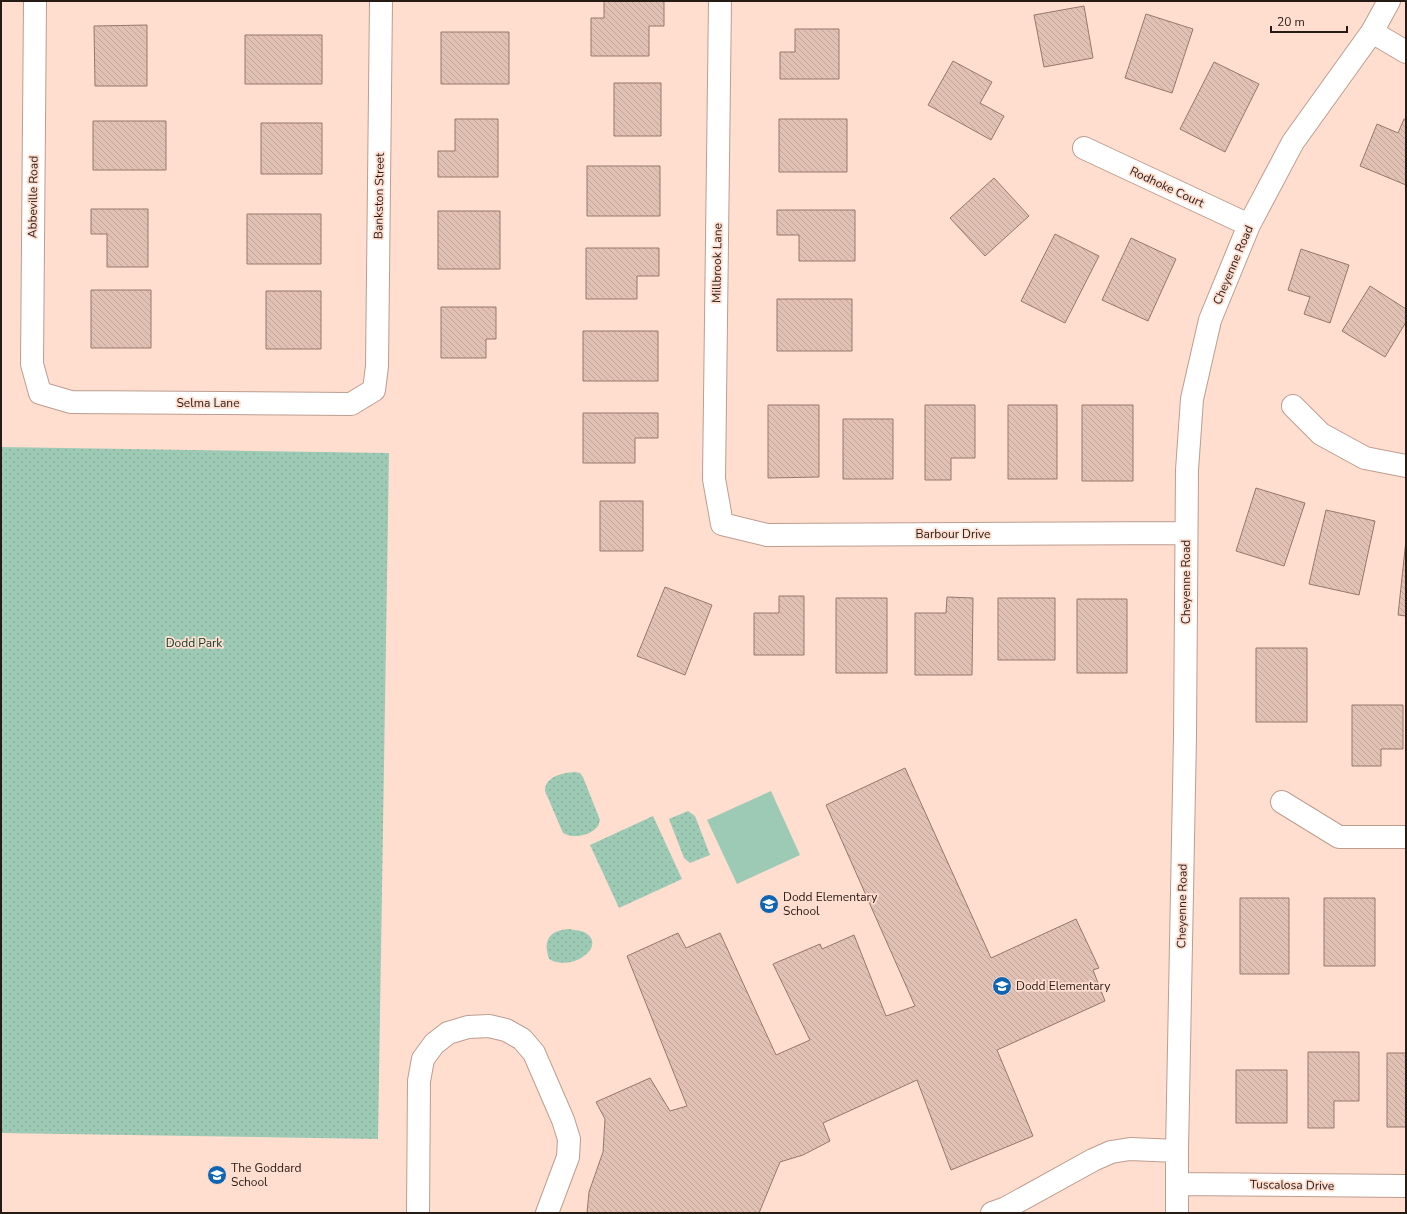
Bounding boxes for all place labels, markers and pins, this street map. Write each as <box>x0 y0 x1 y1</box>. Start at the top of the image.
place label: Dodd Elementary School <box>783 889 878 919</box>
school or university icon: Dodd Elementary School <box>758 893 780 915</box>
school or university icon: Dodd Elementary <box>991 975 1013 997</box>
place label: Dodd Elementary <box>1016 978 1111 994</box>
place label: The Goddard School <box>231 1160 301 1190</box>
school or university icon: The Goddard School <box>206 1164 228 1186</box>

